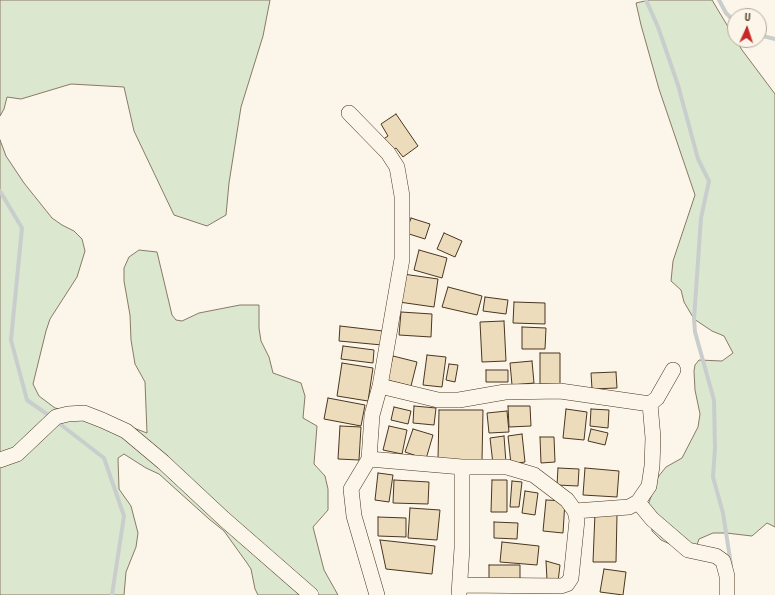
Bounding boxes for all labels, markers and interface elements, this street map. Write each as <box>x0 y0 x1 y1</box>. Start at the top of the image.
north arrow <box>727 8 767 48</box>
text: U <box>744 10 751 24</box>

